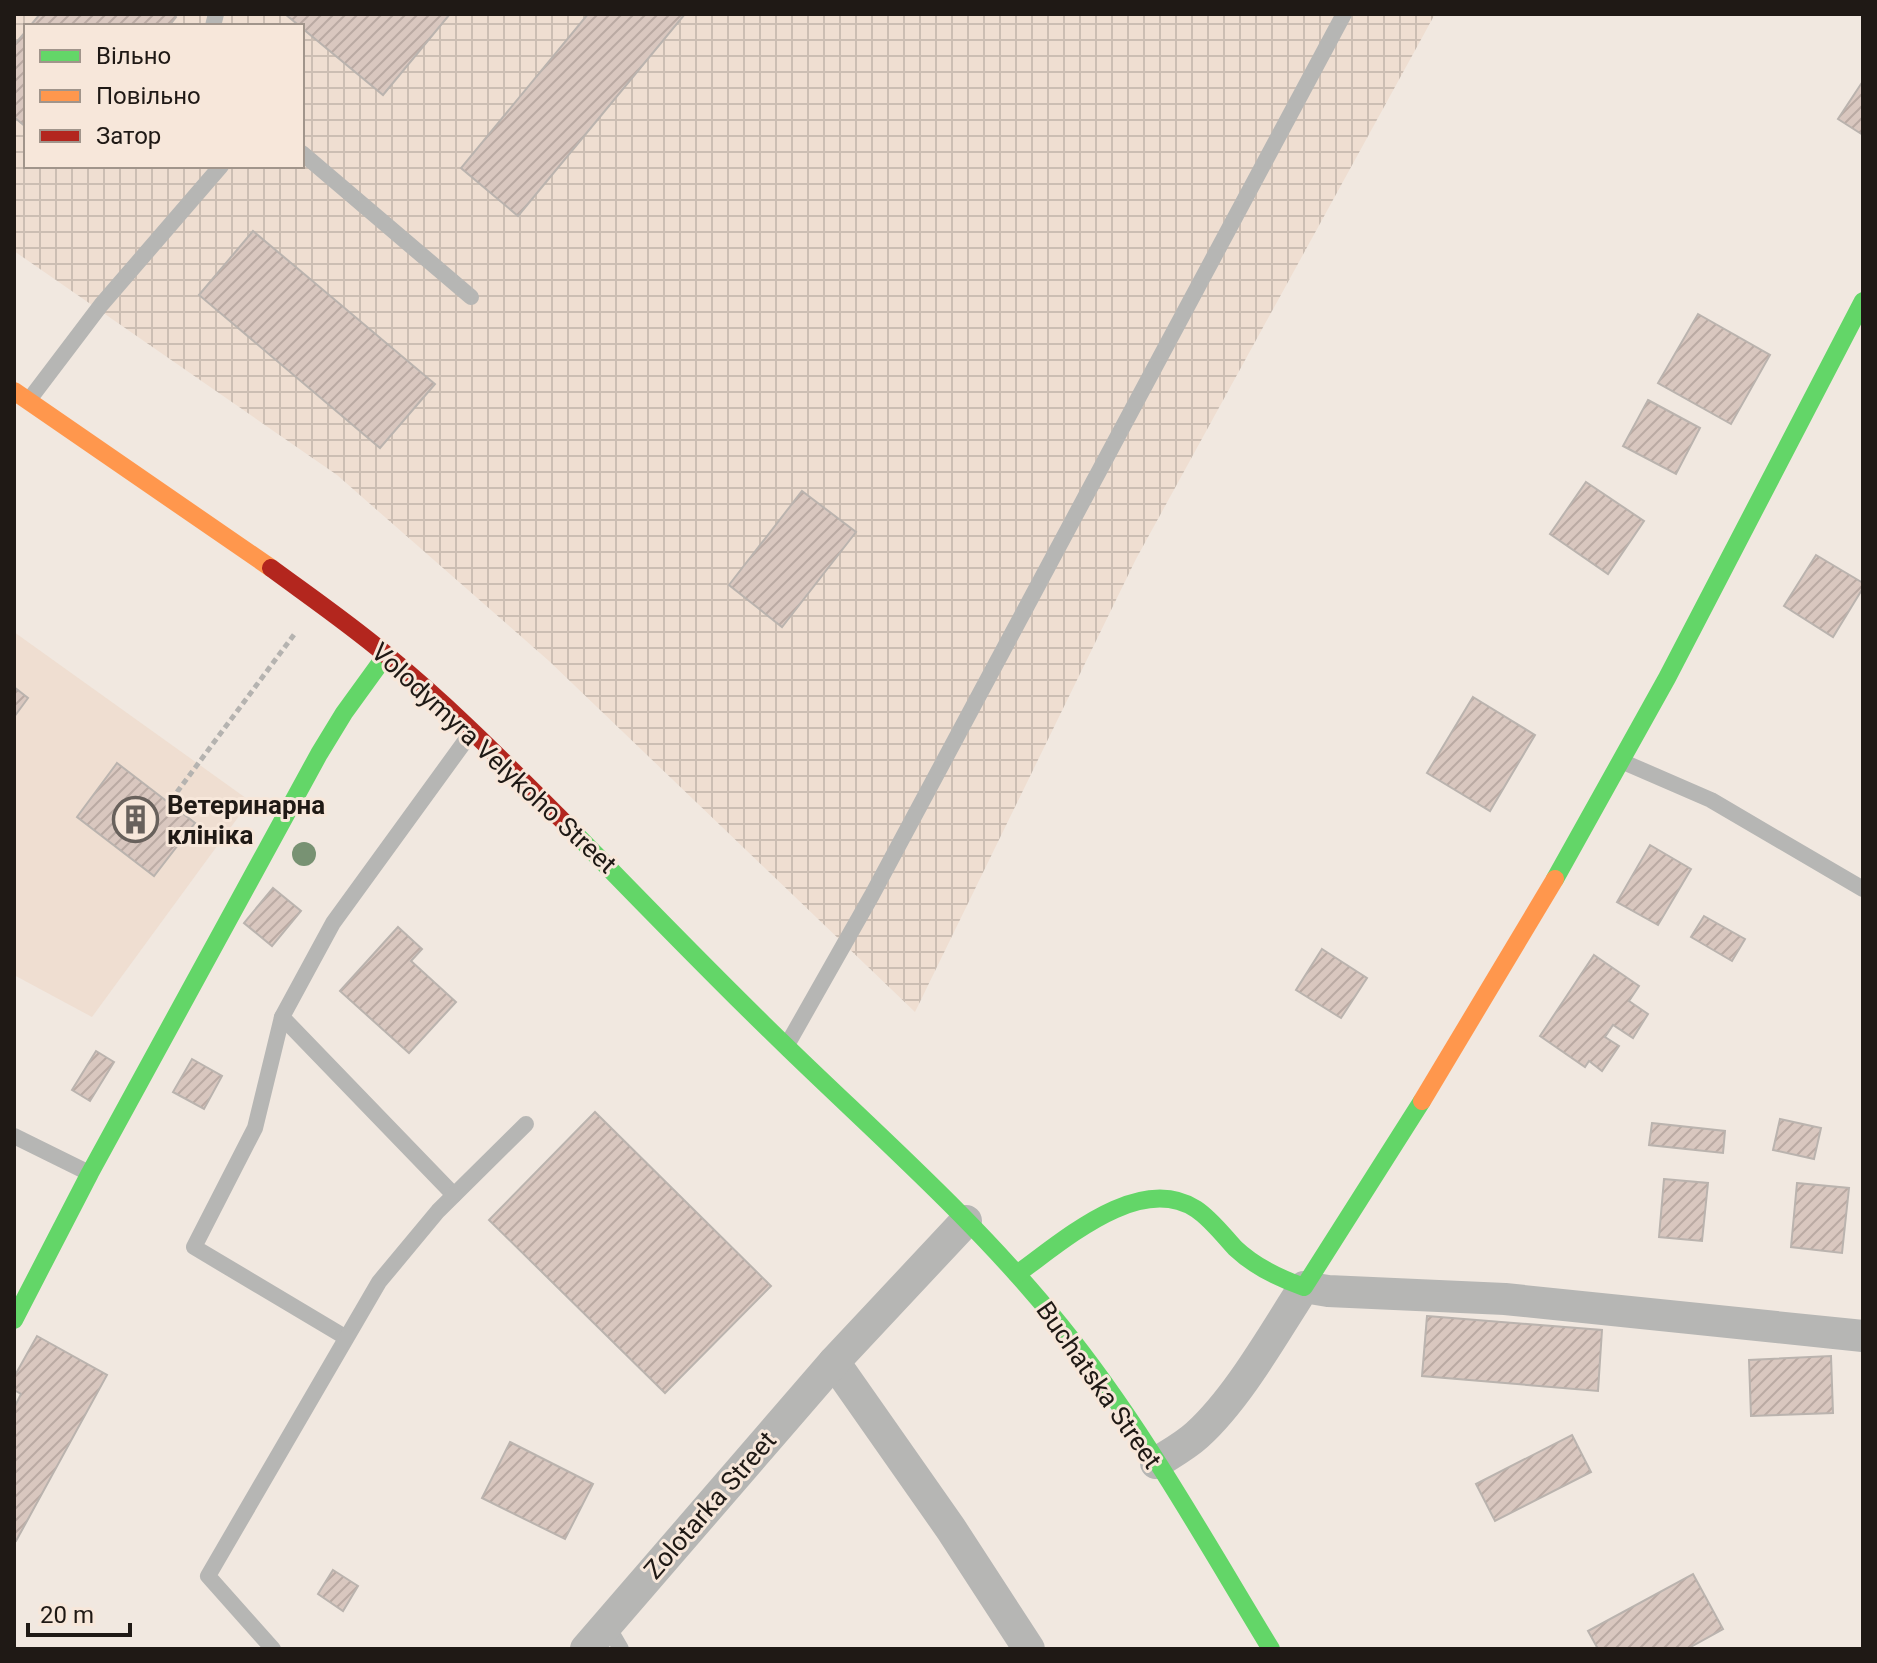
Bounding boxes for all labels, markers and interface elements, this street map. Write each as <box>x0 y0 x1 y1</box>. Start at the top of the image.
legend <box>24 24 304 168</box>
text: Вільно <box>96 42 171 70</box>
text: Повільно <box>96 82 201 110</box>
text: Затор <box>96 122 161 150</box>
street label: Volodymyra Velykoho Street <box>365 637 623 879</box>
place label: Ветеринарна клініка <box>167 790 325 850</box>
building icon: Ветеринарна клініка <box>112 796 160 844</box>
street label: Buchatska Street <box>1030 1296 1168 1474</box>
street label: Zolotarka Street <box>638 1425 782 1585</box>
scale bar <box>28 1587 130 1637</box>
text: 20 m <box>40 1601 94 1629</box>

